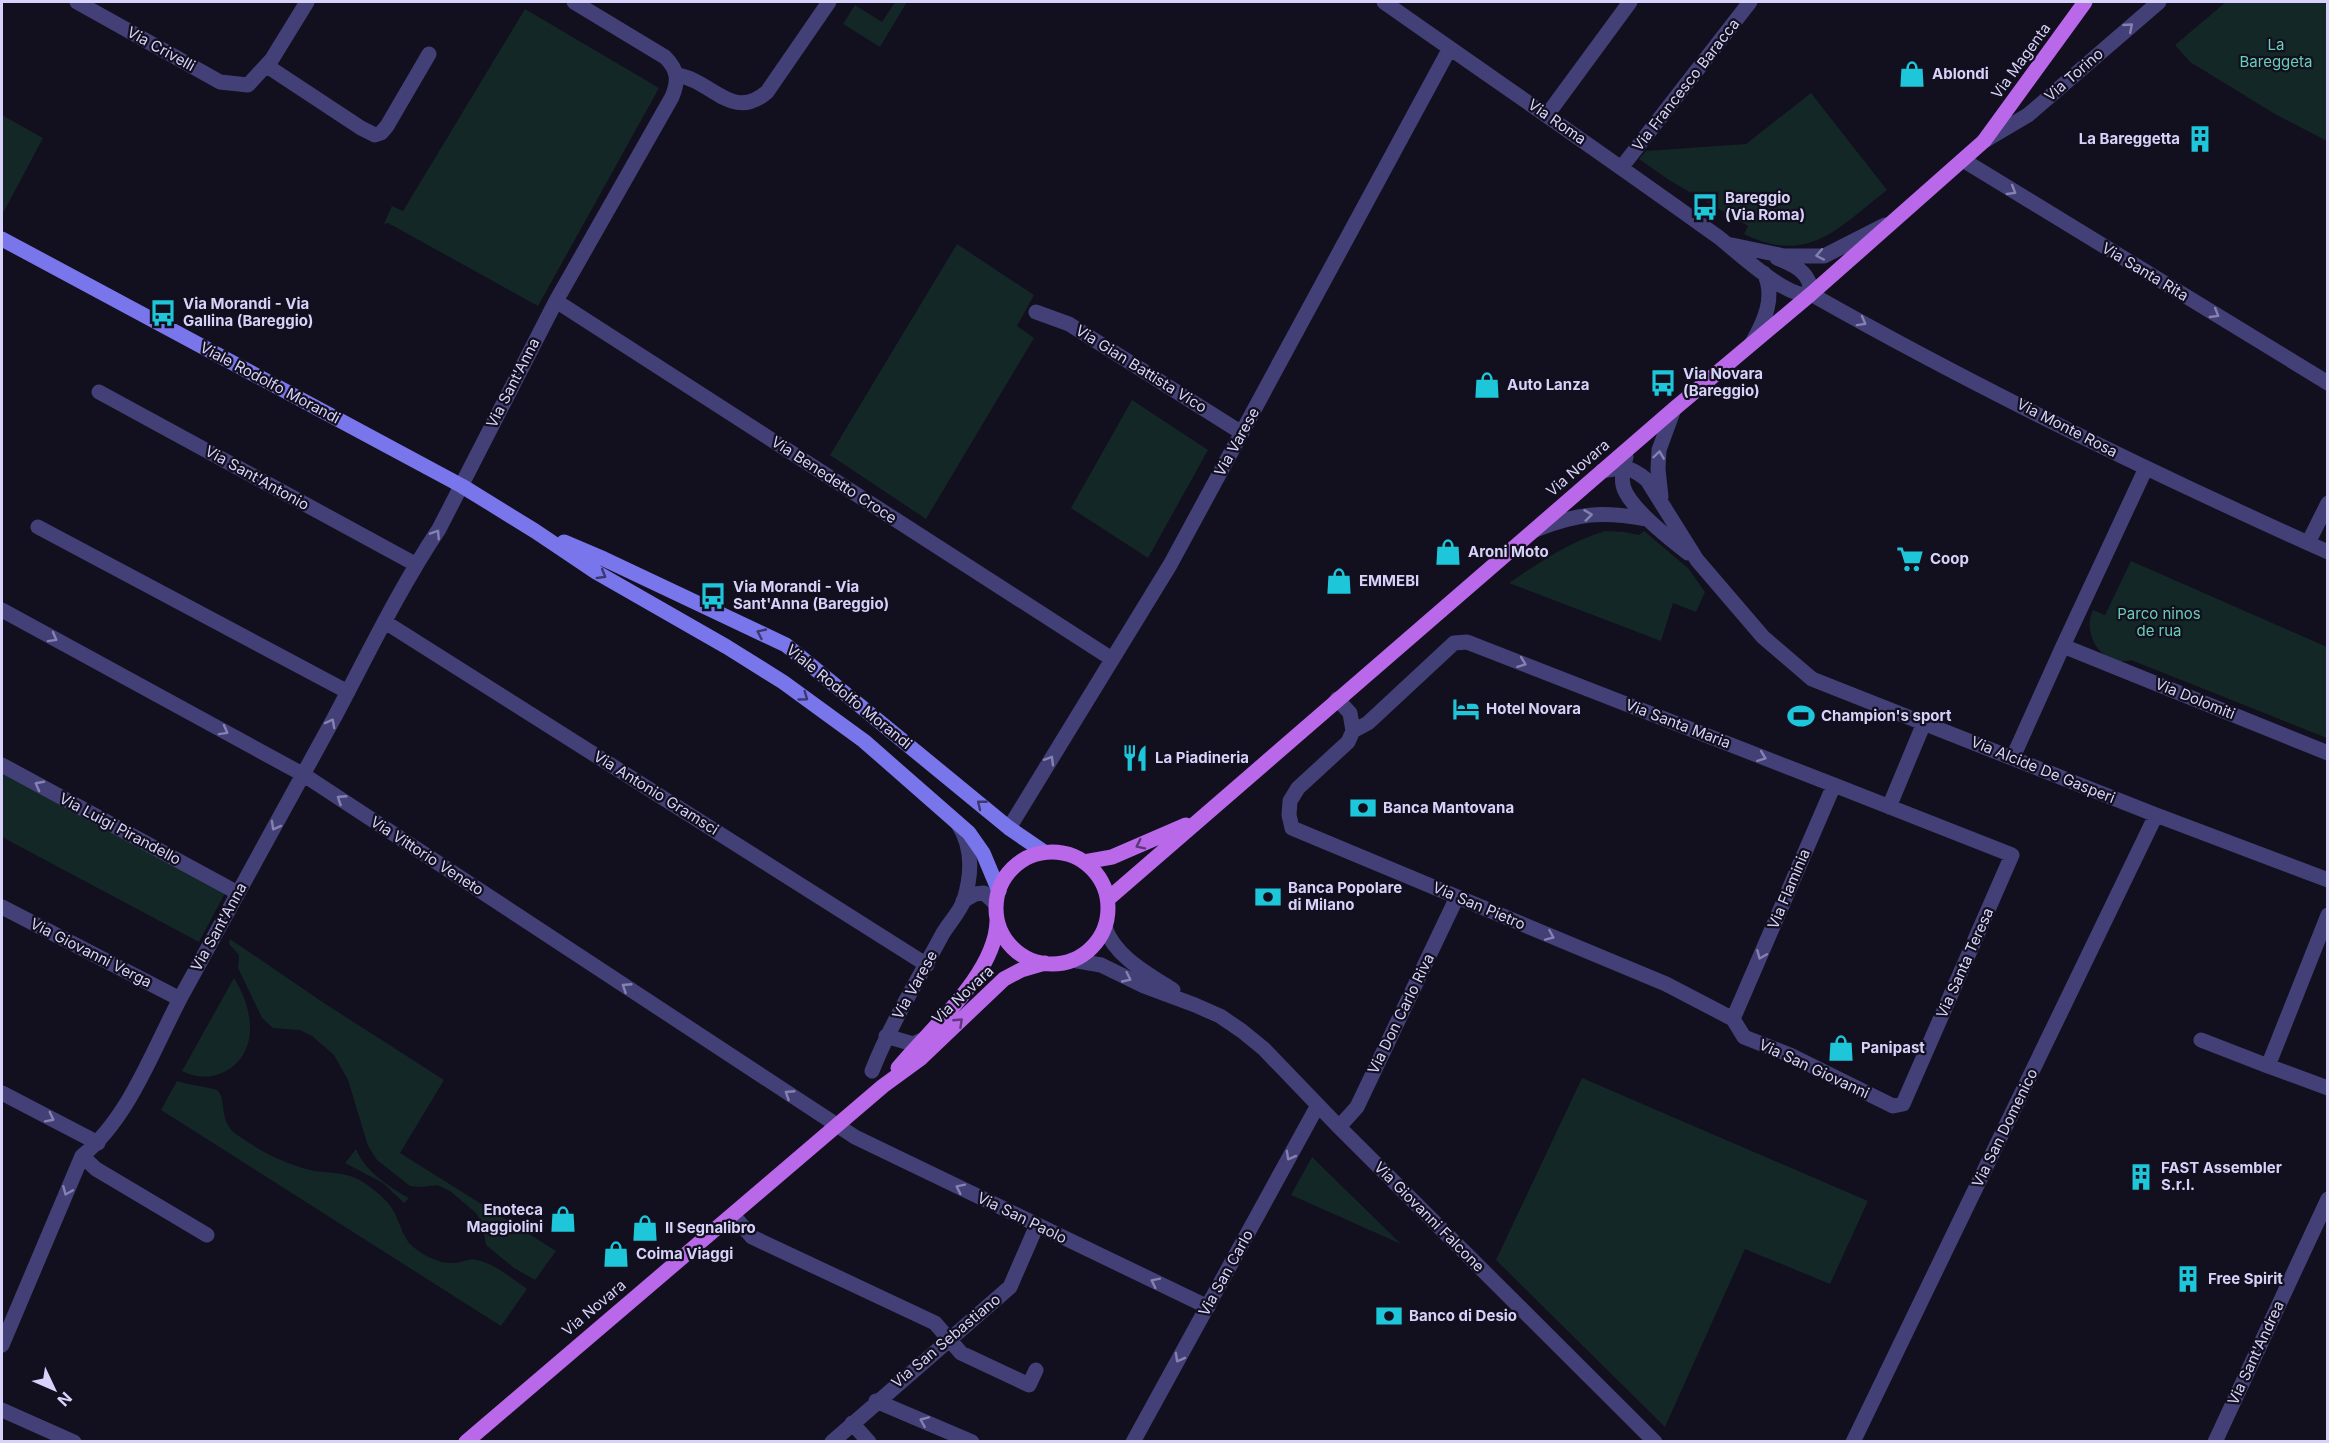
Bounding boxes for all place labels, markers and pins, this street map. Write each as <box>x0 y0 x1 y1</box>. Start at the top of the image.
shop icon: Ablondi <box>1897 59 1927 89</box>
place label: Ablondi <box>1932 64 1989 83</box>
building icon: La Bareggetta <box>2185 124 2215 154</box>
place label: La Bareggetta <box>2079 129 2180 148</box>
place label: Bareggio (Via Roma) <box>1725 188 1805 224</box>
bus stop icon: Bareggio (Via Roma) <box>1690 192 1720 222</box>
place label: Via Morandi - Via Gallina (Bareggio) <box>183 294 313 330</box>
bus stop icon: Via Morandi - Via Gallina (Bareggio) <box>148 298 178 328</box>
place label: Via Novara (Bareggio) <box>1683 364 1763 400</box>
bus stop icon: Via Novara (Bareggio) <box>1648 368 1678 398</box>
shop icon: Auto Lanza <box>1472 370 1502 400</box>
place label: Auto Lanza <box>1507 375 1589 394</box>
shop icon: Aroni Moto <box>1433 537 1463 567</box>
place label: Aroni Moto <box>1468 542 1549 561</box>
supermarket icon: Coop <box>1895 544 1925 574</box>
place label: Coop <box>1930 549 1969 568</box>
shop icon: EMMEBI <box>1324 566 1354 596</box>
place label: EMMEBI <box>1359 571 1419 590</box>
place label: Via Morandi - Via Sant'Anna (Bareggio) <box>733 577 889 613</box>
bus stop icon: Via Morandi - Via Sant'Anna (Bareggio) <box>698 581 728 611</box>
hotel icon: Hotel Novara <box>1451 694 1481 724</box>
place label: Hotel Novara <box>1486 699 1581 718</box>
sports icon: Champion's sport <box>1786 701 1816 731</box>
place label: Champion's sport <box>1821 706 1952 725</box>
restaurant icon: La Piadineria <box>1120 743 1150 773</box>
place label: La Piadineria <box>1155 748 1249 767</box>
bank icon: Banca Mantovana <box>1348 793 1378 823</box>
place label: Banca Mantovana <box>1383 798 1514 817</box>
place label: Banca Popolare di Milano <box>1288 878 1402 914</box>
bank icon: Banca Popolare di Milano <box>1253 882 1283 912</box>
shop icon: Panipast <box>1826 1033 1856 1063</box>
place label: Panipast <box>1861 1038 1925 1057</box>
place label: FAST Assembler S.r.l. <box>2161 1158 2282 1194</box>
building icon: FAST Assembler S.r.l. <box>2126 1162 2156 1192</box>
place label: Enoteca Maggiolini <box>467 1200 543 1236</box>
shop icon: Enoteca Maggiolini <box>548 1204 578 1234</box>
shop icon: Il Segnalibro <box>630 1213 660 1243</box>
place label: Il Segnalibro <box>665 1218 756 1237</box>
shop icon: Coima Viaggi <box>601 1239 631 1269</box>
place label: Coima Viaggi <box>636 1244 733 1263</box>
building icon: Free Spirit <box>2173 1264 2203 1294</box>
place label: Free Spirit <box>2208 1269 2283 1288</box>
bank icon: Banco di Desio <box>1374 1301 1404 1331</box>
place label: Banco di Desio <box>1409 1306 1517 1325</box>

